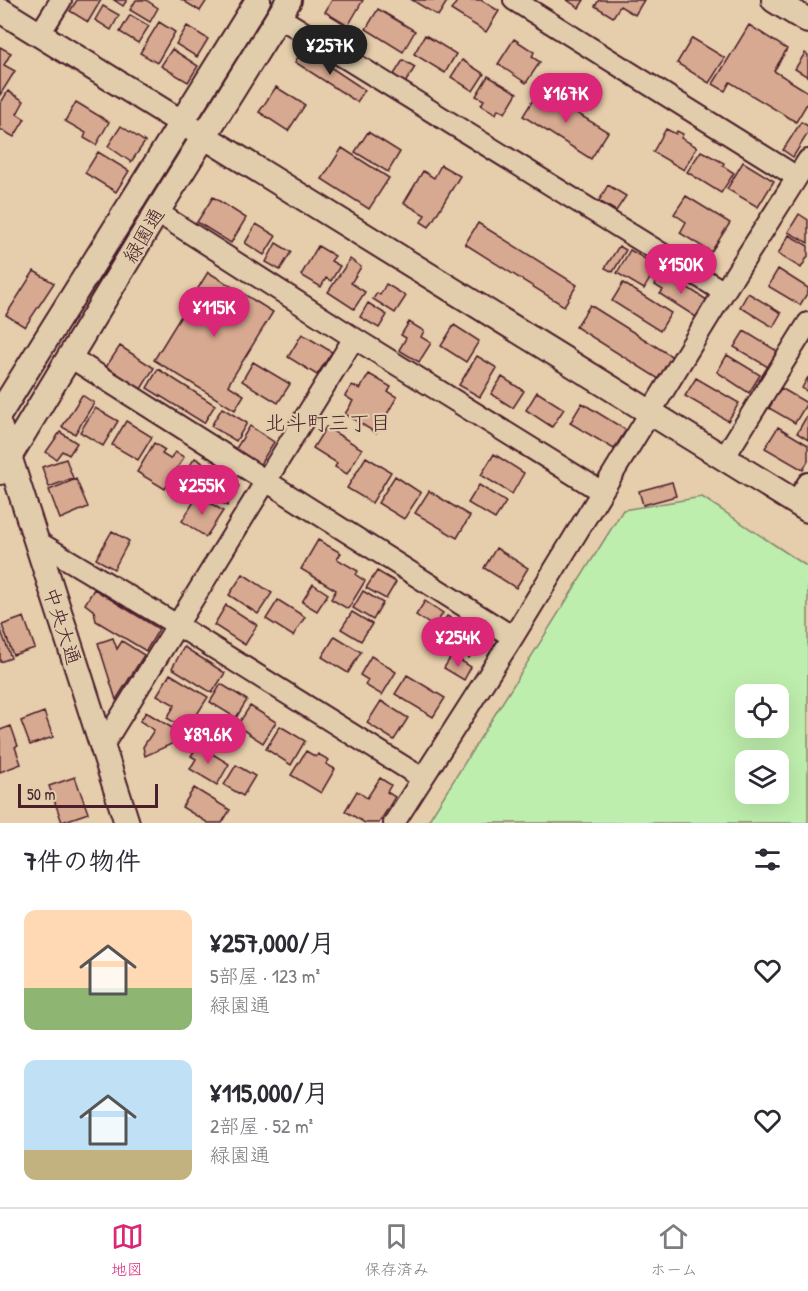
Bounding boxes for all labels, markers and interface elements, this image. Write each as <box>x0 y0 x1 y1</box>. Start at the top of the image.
pin: ¥257K <box>288 25 372 76</box>
text: ¥257K <box>306 31 354 58</box>
pin: ¥167K <box>524 73 608 124</box>
text: ¥167K <box>544 79 588 106</box>
street label: 緑園通 <box>116 202 170 268</box>
pin: ¥150K <box>639 244 723 295</box>
text: ¥150K <box>659 250 703 277</box>
pin: ¥115K <box>172 287 256 338</box>
text: ¥115K <box>193 293 235 320</box>
district label: 北斗町三丁目 <box>265 408 391 437</box>
pin: ¥255K <box>160 465 244 516</box>
text: ¥255K <box>179 471 225 498</box>
street label: 中央大通 <box>38 584 88 668</box>
pin: ¥254K <box>416 617 500 668</box>
text: ¥254K <box>435 623 481 650</box>
map controls <box>735 684 789 804</box>
button: locate <box>735 684 789 738</box>
pin: ¥89.6K <box>159 714 257 765</box>
text: ¥89.6K <box>184 720 232 747</box>
button: layers <box>735 750 789 804</box>
scale bar <box>18 781 158 808</box>
text: 50 m <box>27 783 56 805</box>
text: 7件の物件 <box>24 843 141 878</box>
icon: filters <box>751 843 784 876</box>
text: ¥257,000/月 <box>210 925 335 960</box>
icon: home <box>72 934 144 1006</box>
icon: heart <box>751 954 784 987</box>
text: 5部屋 · 123 m² <box>210 962 320 989</box>
text: 緑園通 <box>210 991 270 1018</box>
text: ¥115,000/月 <box>210 1075 329 1110</box>
icon: home <box>72 1084 144 1156</box>
icon: heart <box>751 1104 784 1137</box>
text: 2部屋 · 52 m² <box>210 1112 313 1139</box>
text: 緑園通 <box>210 1141 270 1168</box>
tab: 地図 <box>111 1220 144 1280</box>
tab: 保存済み <box>365 1220 429 1280</box>
tab: ホーム <box>650 1220 697 1280</box>

